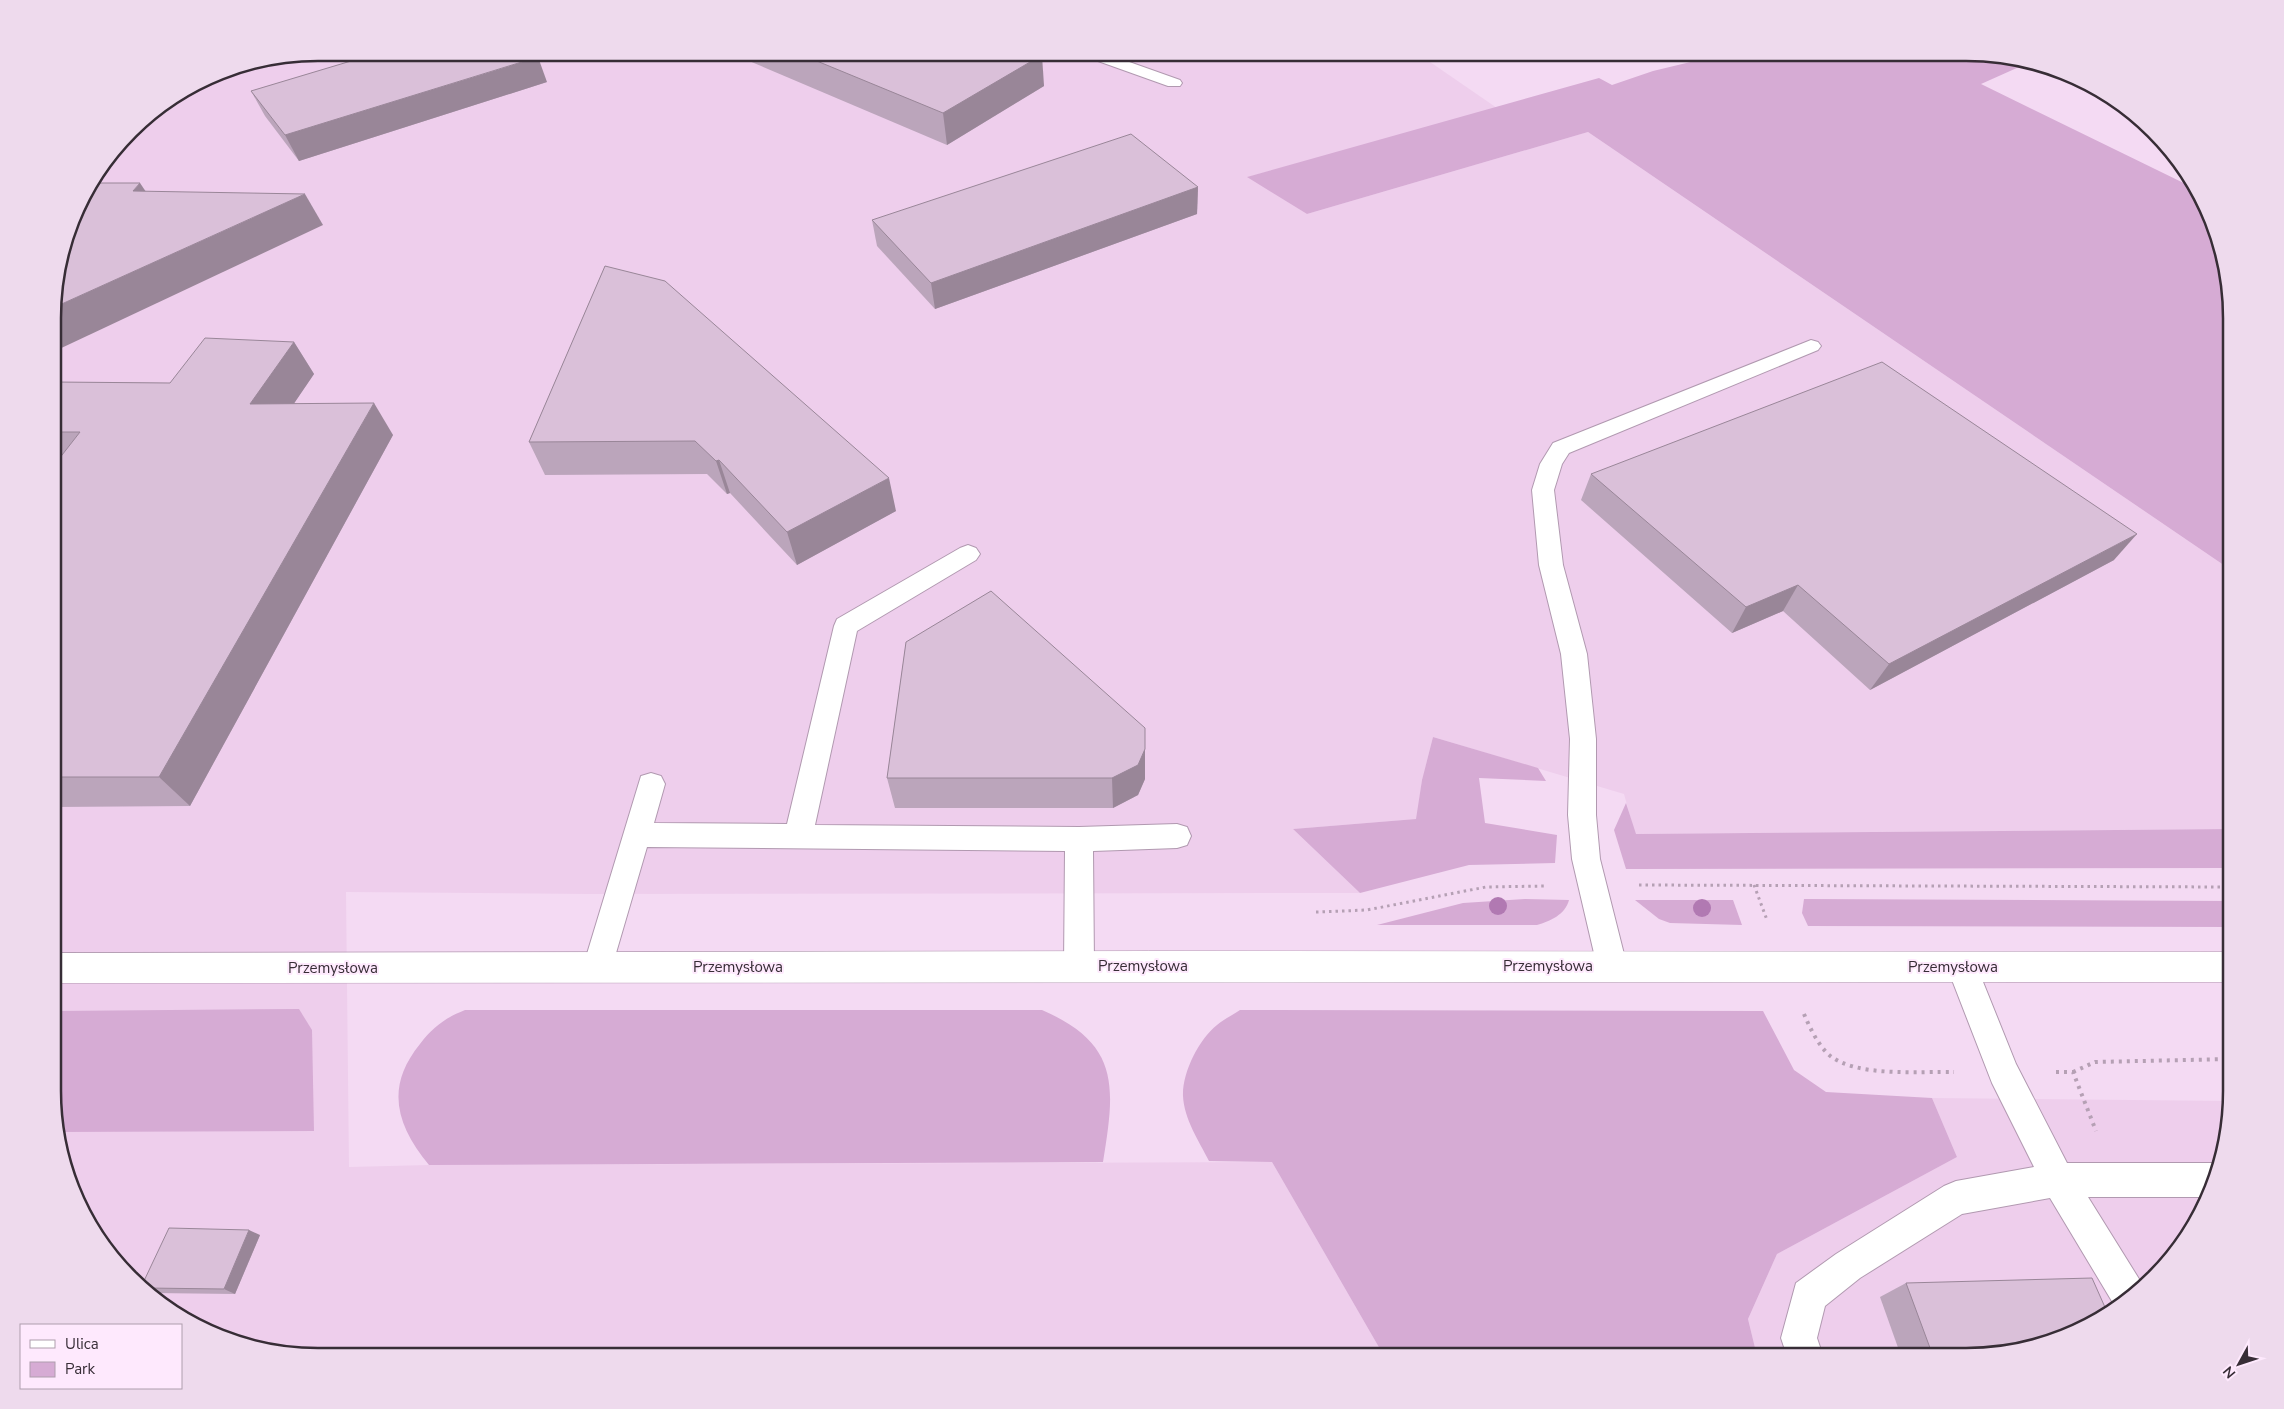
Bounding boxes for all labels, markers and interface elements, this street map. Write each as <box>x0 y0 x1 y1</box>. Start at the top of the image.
street label: Przemysłowa <box>1098 956 1188 976</box>
street label: Przemysłowa <box>1503 956 1593 976</box>
street label: Przemysłowa <box>693 957 783 977</box>
street label: Przemysłowa <box>1908 957 1998 977</box>
street label: Przemysłowa <box>288 958 378 978</box>
legend <box>20 1324 182 1389</box>
text: Ulica <box>65 1334 99 1354</box>
north arrow <box>2214 1339 2264 1389</box>
text: Park <box>65 1359 95 1379</box>
text: N <box>2219 1362 2240 1382</box>

